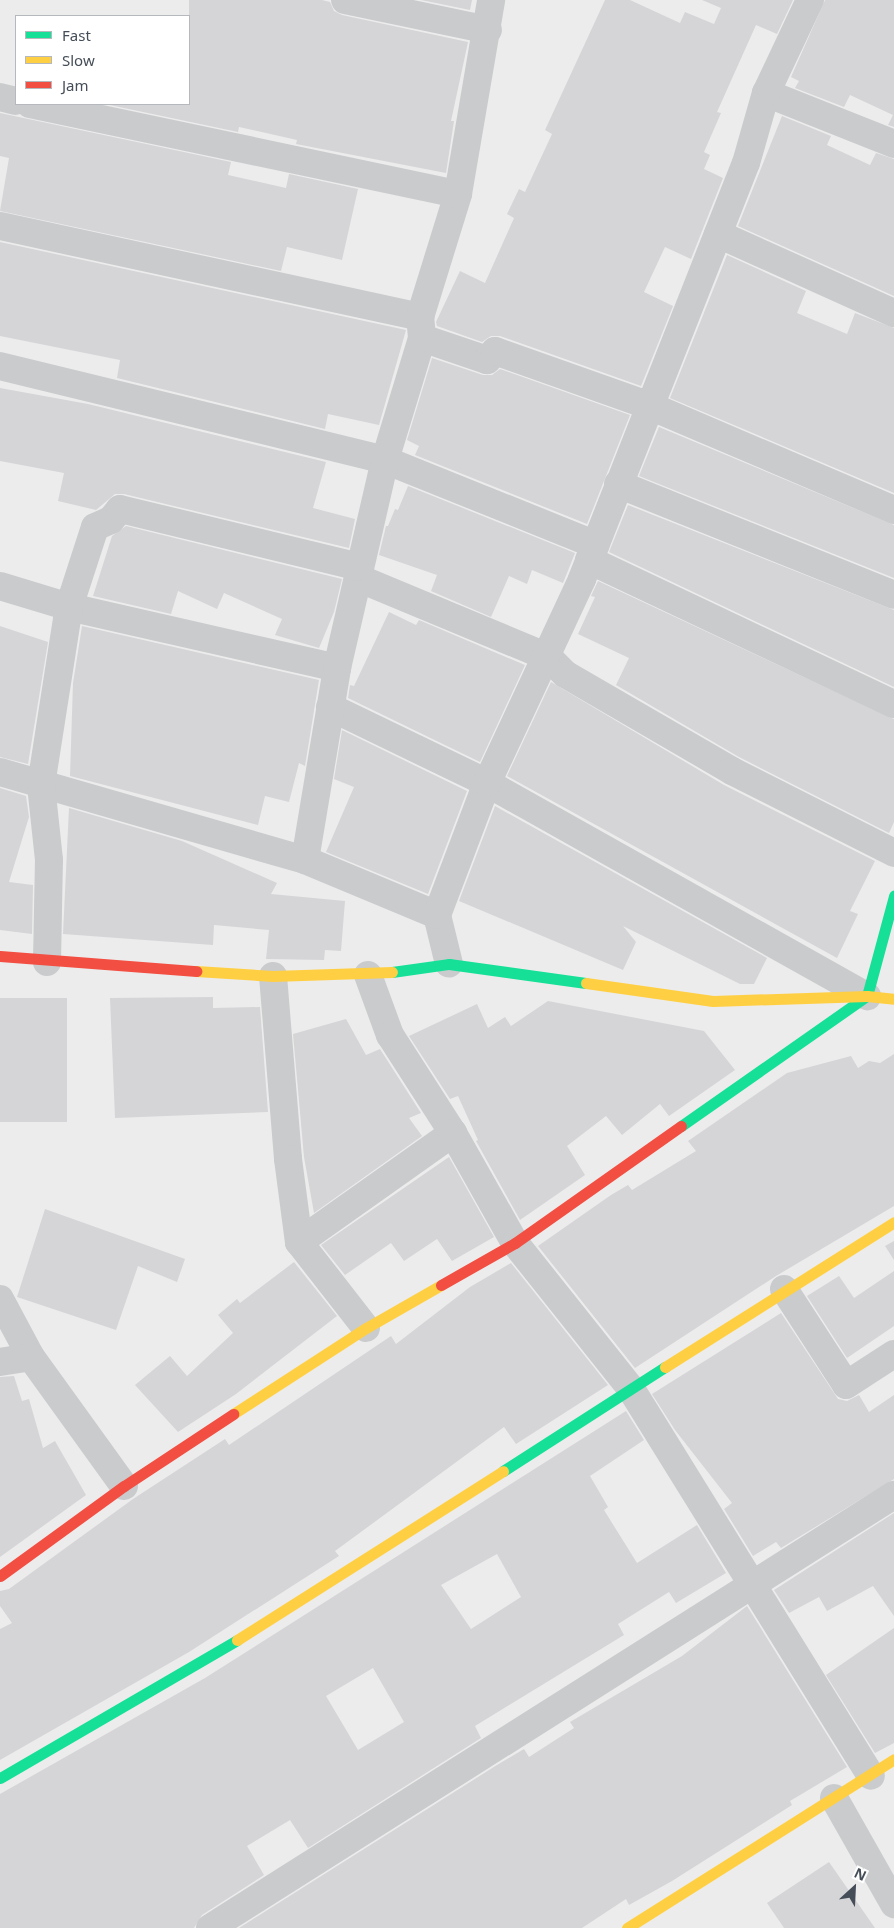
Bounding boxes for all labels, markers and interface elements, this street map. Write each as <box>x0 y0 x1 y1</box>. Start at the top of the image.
legend <box>15 15 190 105</box>
text: Fast <box>62 25 91 45</box>
text: Slow <box>62 50 95 70</box>
text: Jam <box>62 75 89 95</box>
north arrow <box>829 1863 879 1913</box>
text: N <box>851 1863 870 1885</box>

